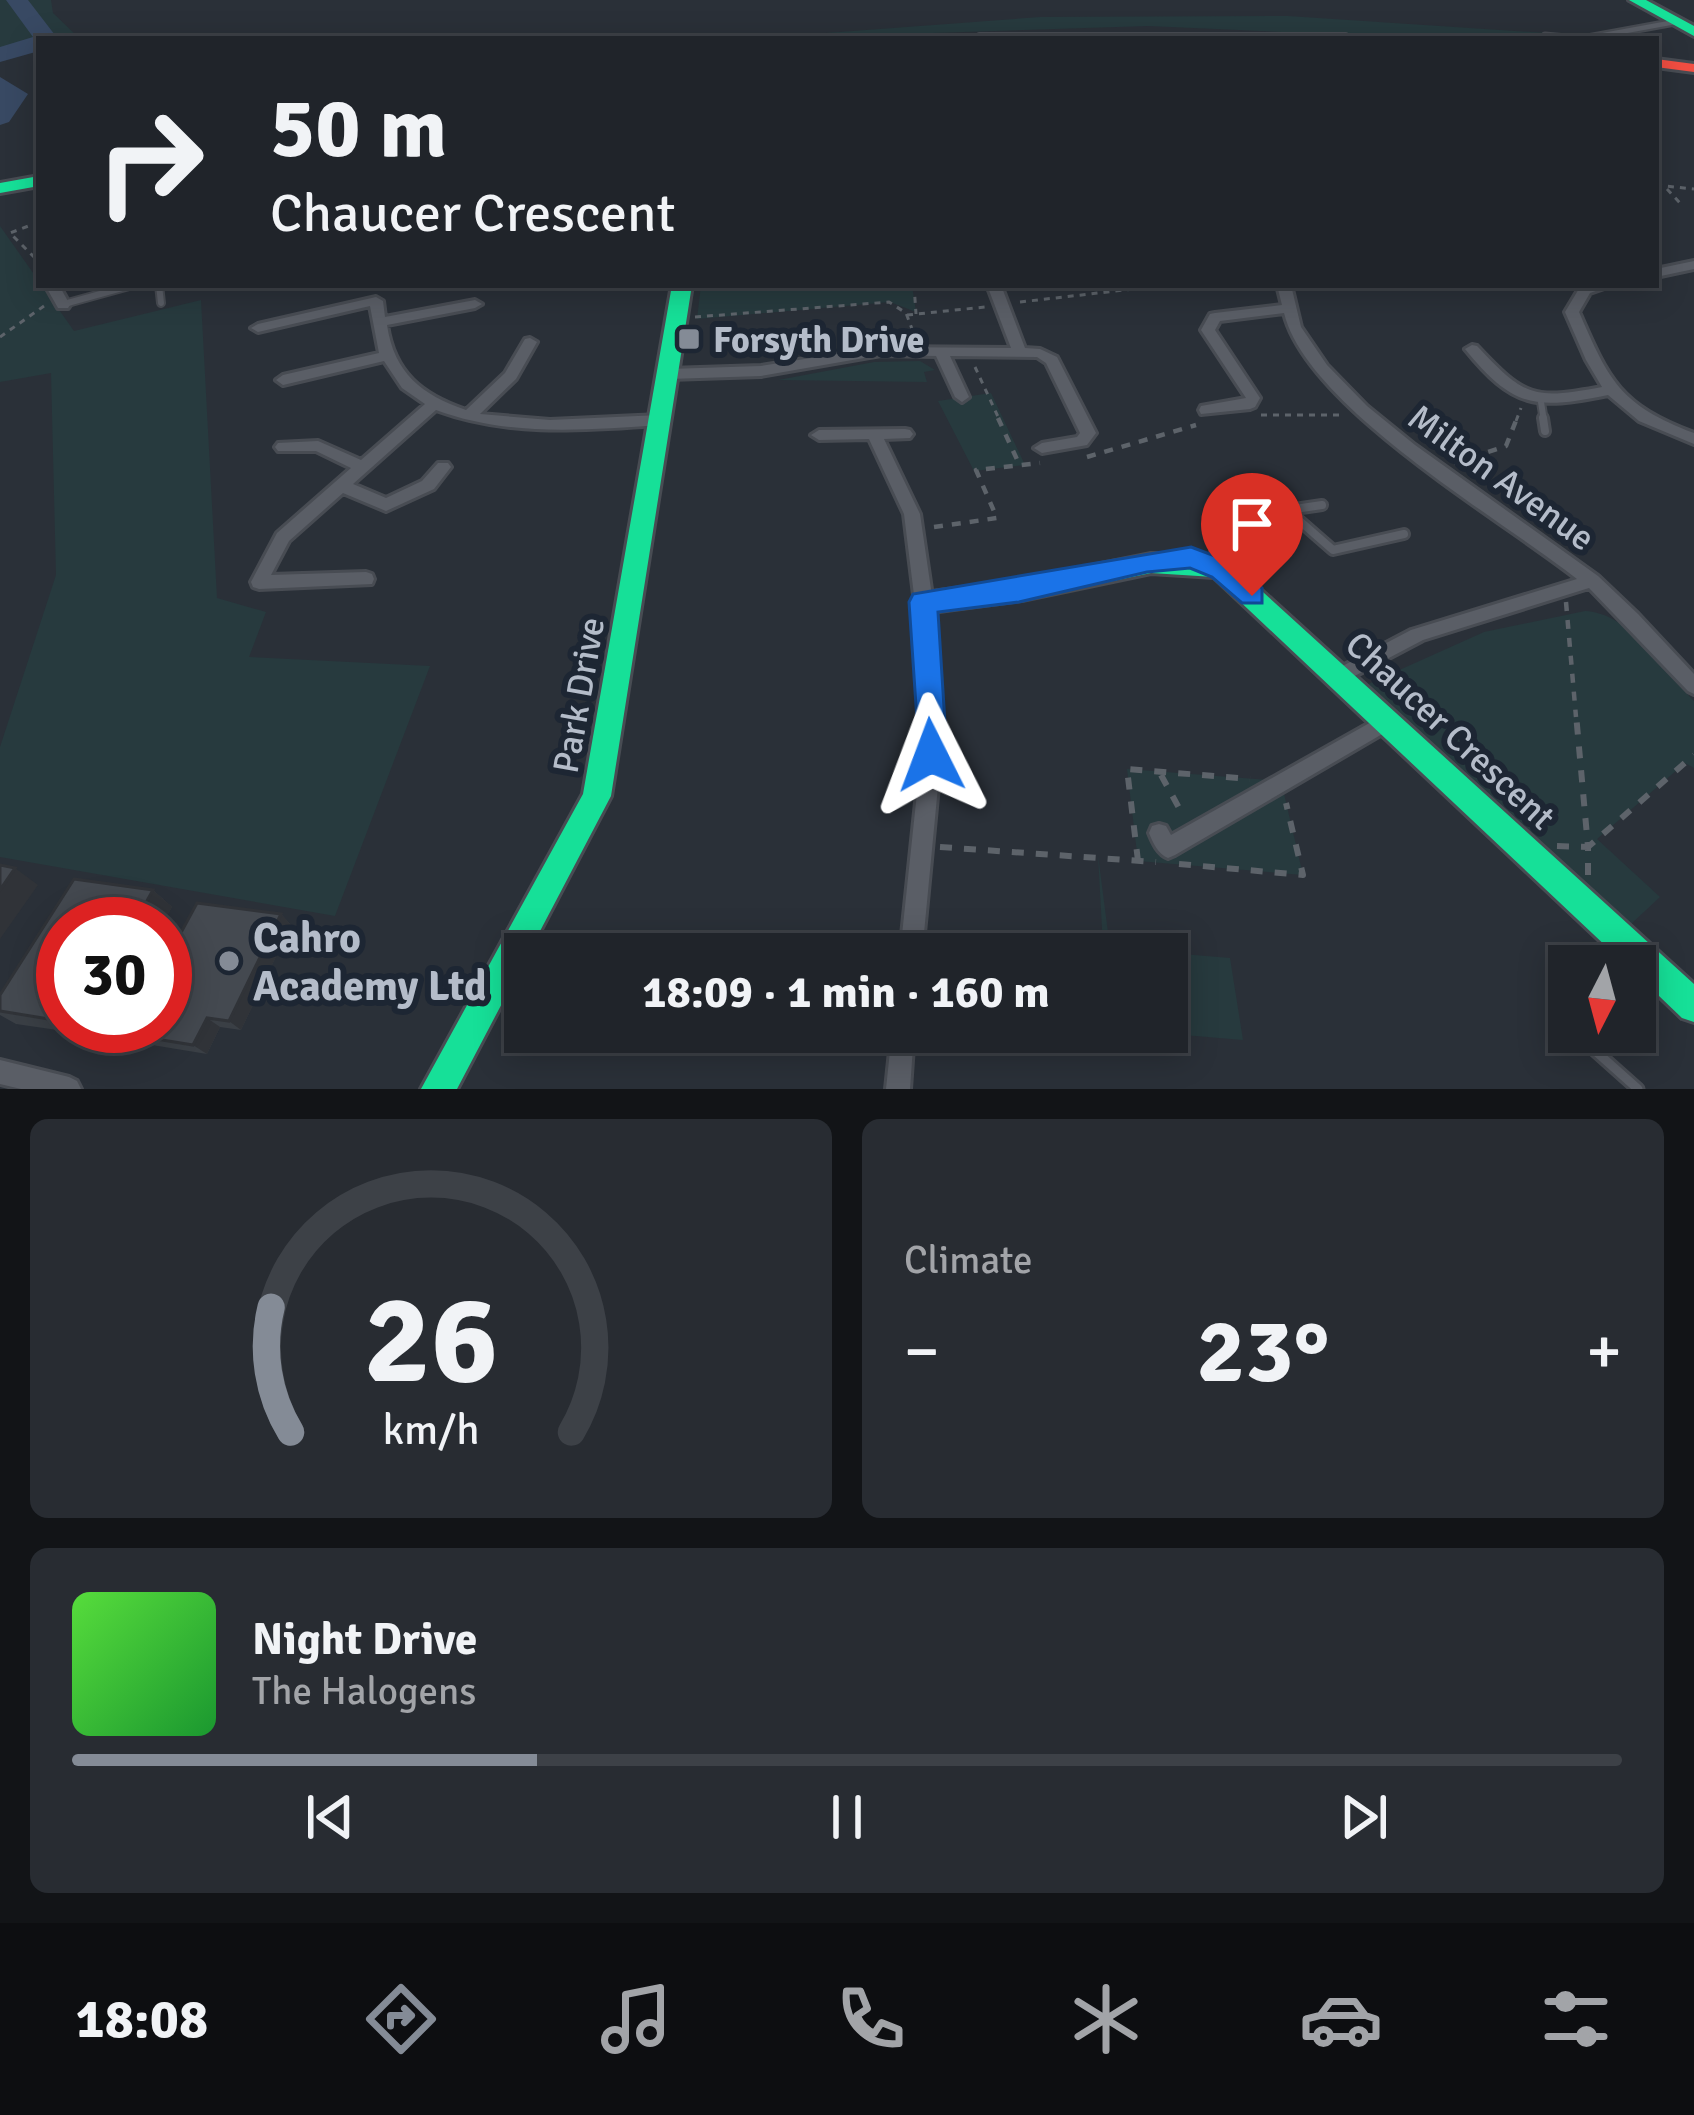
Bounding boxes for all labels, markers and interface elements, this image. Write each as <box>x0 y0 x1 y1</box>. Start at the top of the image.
text: 50 m <box>270 77 447 181</box>
icon: right <box>72 84 228 240</box>
text: Chaucer Crescent <box>270 180 675 247</box>
place label: Forsyth Drive <box>713 318 924 363</box>
marker: Forsyth Drive <box>676 326 702 352</box>
street label: Milton Avenue <box>1399 395 1603 561</box>
pin <box>1201 473 1303 596</box>
icon: arrive <box>1219 491 1285 557</box>
street label: Park Drive <box>544 614 615 777</box>
street label: Chaucer Crescent <box>1336 622 1564 840</box>
position arrow <box>868 692 994 818</box>
speed limit sign: 30 <box>36 897 192 1053</box>
place label: Cahro Academy Ltd <box>253 913 487 1012</box>
north arrow <box>1548 945 1656 1053</box>
map controls <box>1548 945 1656 1053</box>
marker: Cahro Academy Ltd <box>216 948 242 974</box>
text: 18:09 · 1 min · 160 m <box>642 965 1050 1020</box>
text: Climate <box>904 1236 1033 1284</box>
text: 26 <box>364 1264 498 1417</box>
text: 23° <box>1196 1296 1330 1407</box>
text: − <box>904 1311 940 1392</box>
text: + <box>1586 1311 1622 1392</box>
text: km/h <box>382 1403 480 1456</box>
text: Night Drive <box>252 1612 477 1667</box>
text: The Halogens <box>252 1667 476 1715</box>
icon: previous <box>297 1784 363 1850</box>
icon: pause <box>814 1784 880 1850</box>
icon: next <box>1331 1784 1397 1850</box>
icon: directions <box>359 1977 443 2061</box>
icon: music <box>594 1977 678 2061</box>
icon: phone <box>829 1977 913 2061</box>
icon: climate <box>1064 1977 1148 2061</box>
icon: car <box>1299 1977 1383 2061</box>
icon: filters <box>1534 1977 1618 2061</box>
text: 18:08 <box>76 1986 208 2053</box>

